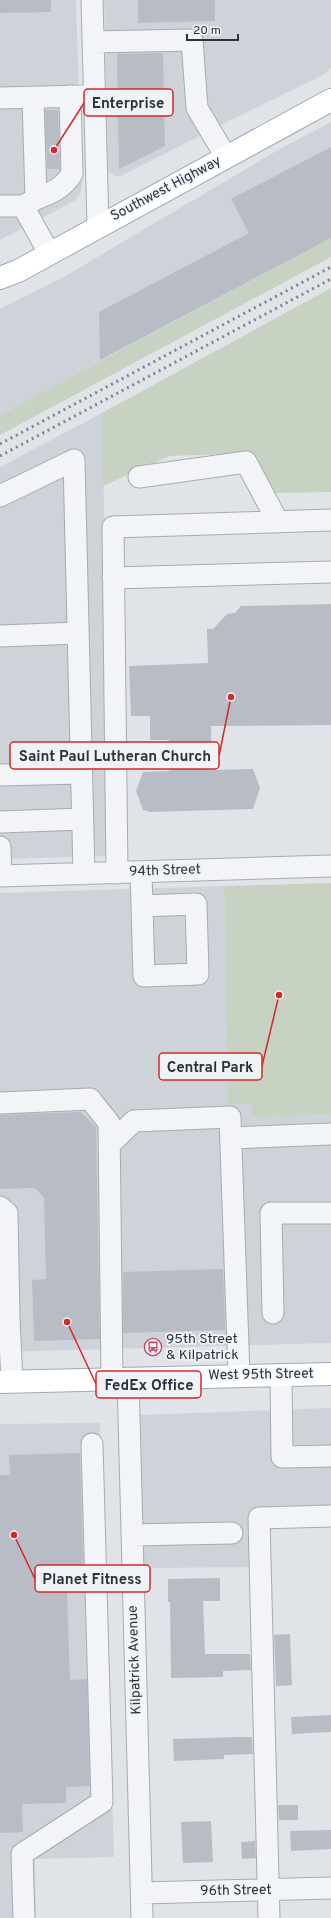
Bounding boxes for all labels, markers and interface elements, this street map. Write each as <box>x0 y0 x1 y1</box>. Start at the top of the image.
scale bar <box>187 16 238 42</box>
text: 20 m <box>193 23 221 39</box>
callout: Enterprise <box>84 89 173 116</box>
text: Enterprise <box>92 95 164 114</box>
street label: Southwest Highway <box>108 153 224 225</box>
callout: Saint Paul Lutheran Church <box>10 742 219 769</box>
text: Saint Paul Lutheran Church <box>19 748 211 767</box>
street label: 94th Street <box>129 861 201 881</box>
callout: Central Park <box>159 1053 262 1080</box>
text: Central Park <box>167 1059 253 1078</box>
place label: 95th Street & Kilpatrick <box>166 1331 239 1364</box>
bus stop icon: 95th Street & Kilpatrick <box>143 1337 163 1357</box>
street label: West 95th Street <box>208 1366 314 1384</box>
callout: FedEx Office <box>96 1371 201 1398</box>
text: FedEx Office <box>104 1377 194 1396</box>
callout: Planet Fitness <box>35 1565 150 1592</box>
text: Planet Fitness <box>42 1571 142 1590</box>
street label: Kilpatrick Avenue <box>125 1605 145 1715</box>
street label: 96th Street <box>200 1882 272 1900</box>

